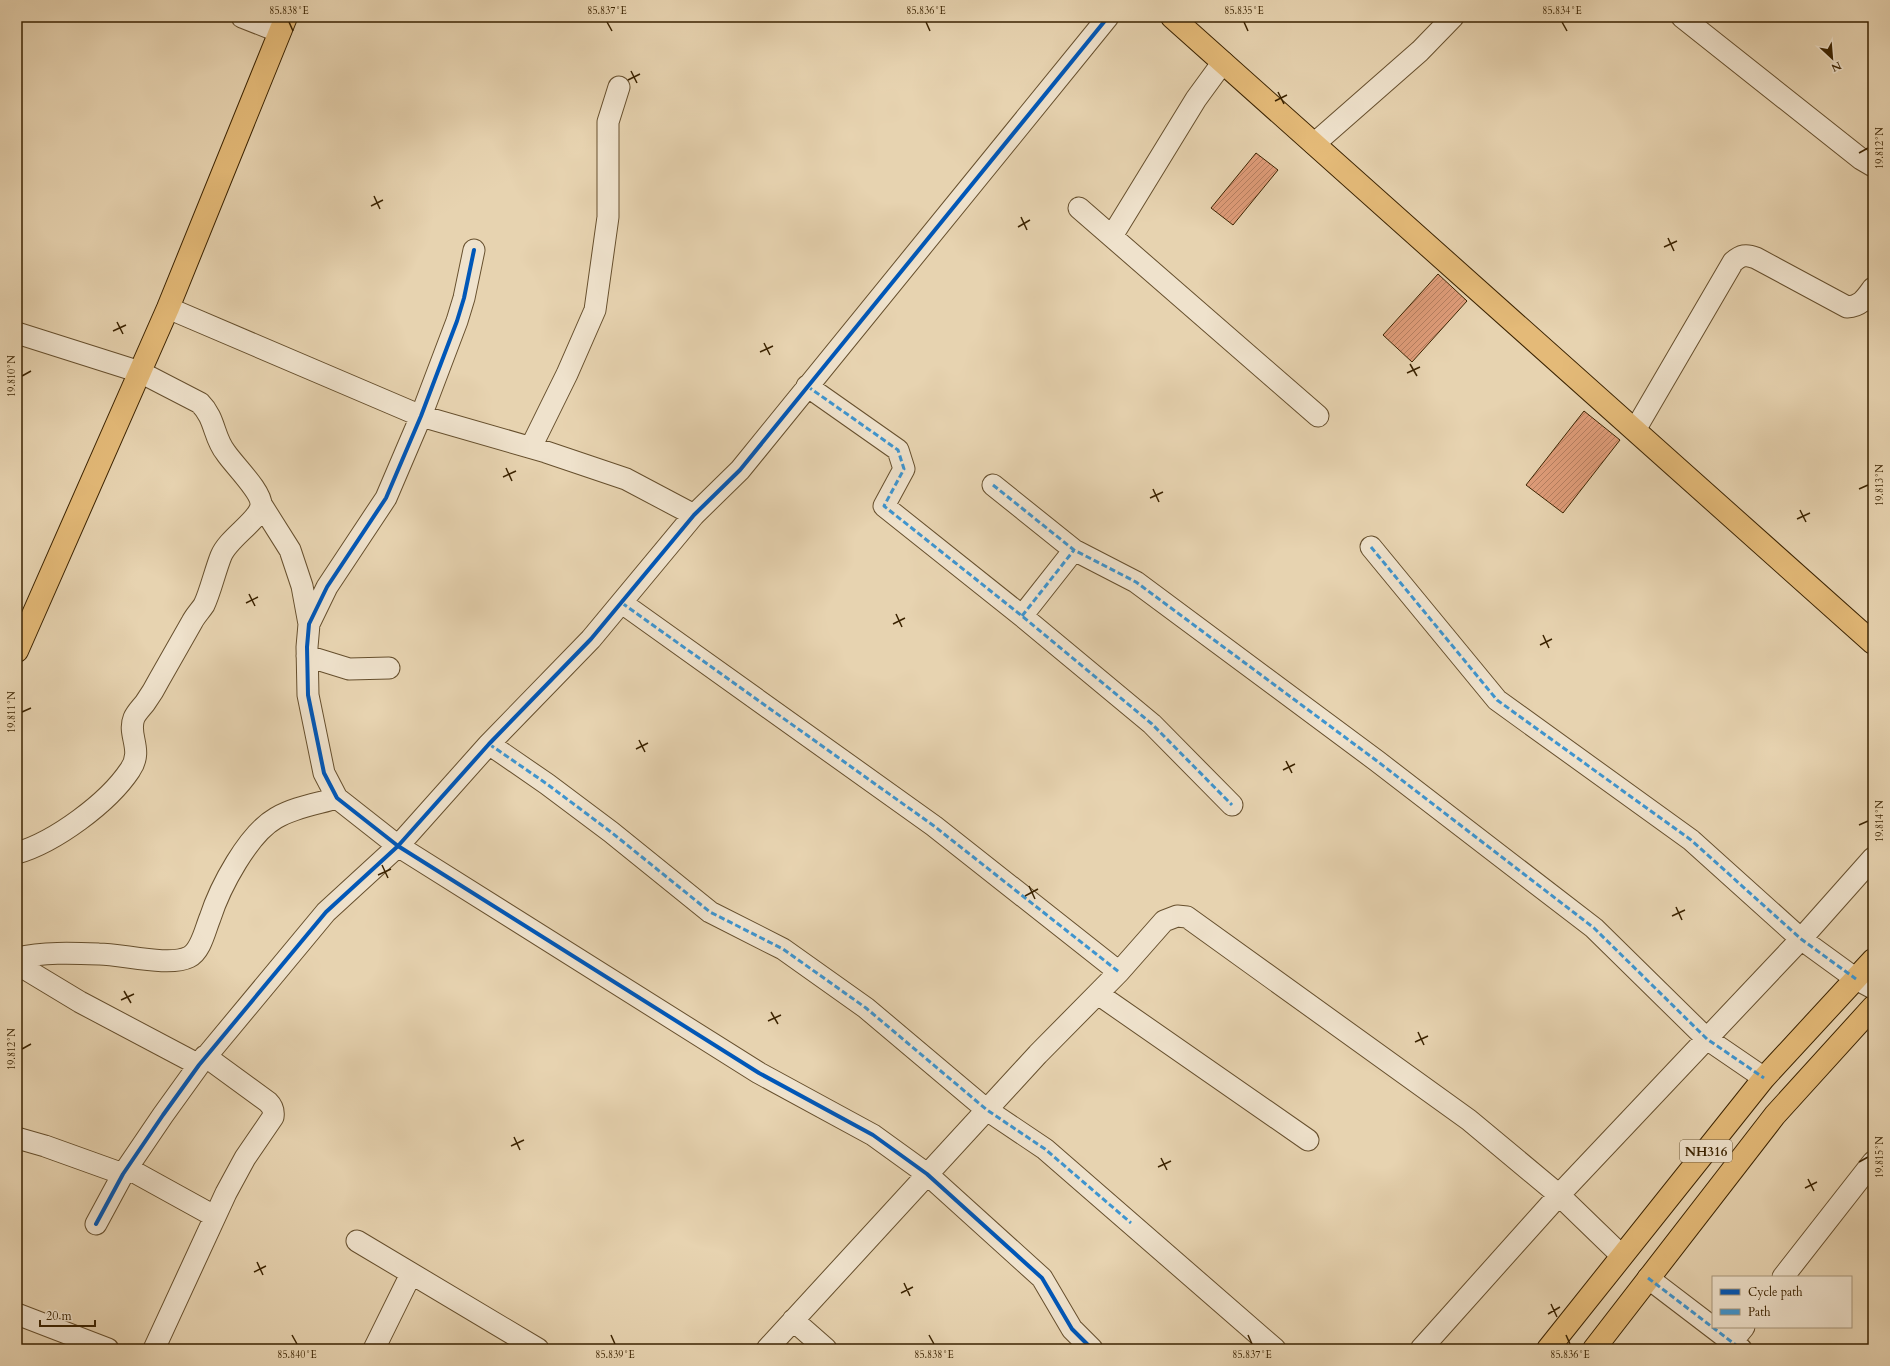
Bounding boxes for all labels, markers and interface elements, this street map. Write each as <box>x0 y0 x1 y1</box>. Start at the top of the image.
text: 85.838°E <box>269 4 309 18</box>
text: 85.837°E <box>587 4 627 18</box>
text: 85.836°E <box>906 4 946 18</box>
text: 85.835°E <box>1224 4 1264 18</box>
text: 85.834°E <box>1542 4 1582 18</box>
north arrow <box>1812 38 1852 78</box>
text: N <box>1828 58 1844 76</box>
text: 19.812°N <box>1873 127 1887 169</box>
text: 19.810°N <box>5 355 19 397</box>
text: 19.813°N <box>1873 464 1887 506</box>
text: 19.811°N <box>5 691 19 733</box>
text: 19.814°N <box>1873 800 1887 842</box>
text: 19.812°N <box>5 1028 19 1070</box>
text: 19.815°N <box>1873 1136 1887 1178</box>
road number: NH316 <box>1680 1140 1732 1162</box>
legend <box>1712 1276 1852 1328</box>
text: Cycle path <box>1748 1284 1803 1300</box>
scale bar <box>40 1302 95 1328</box>
text: Path <box>1748 1304 1771 1320</box>
text: 20 m <box>46 1308 73 1324</box>
text: 85.840°E <box>277 1348 317 1362</box>
text: 85.839°E <box>595 1348 635 1362</box>
text: 85.838°E <box>914 1348 954 1362</box>
text: 85.837°E <box>1232 1348 1272 1362</box>
text: 85.836°E <box>1550 1348 1590 1362</box>

